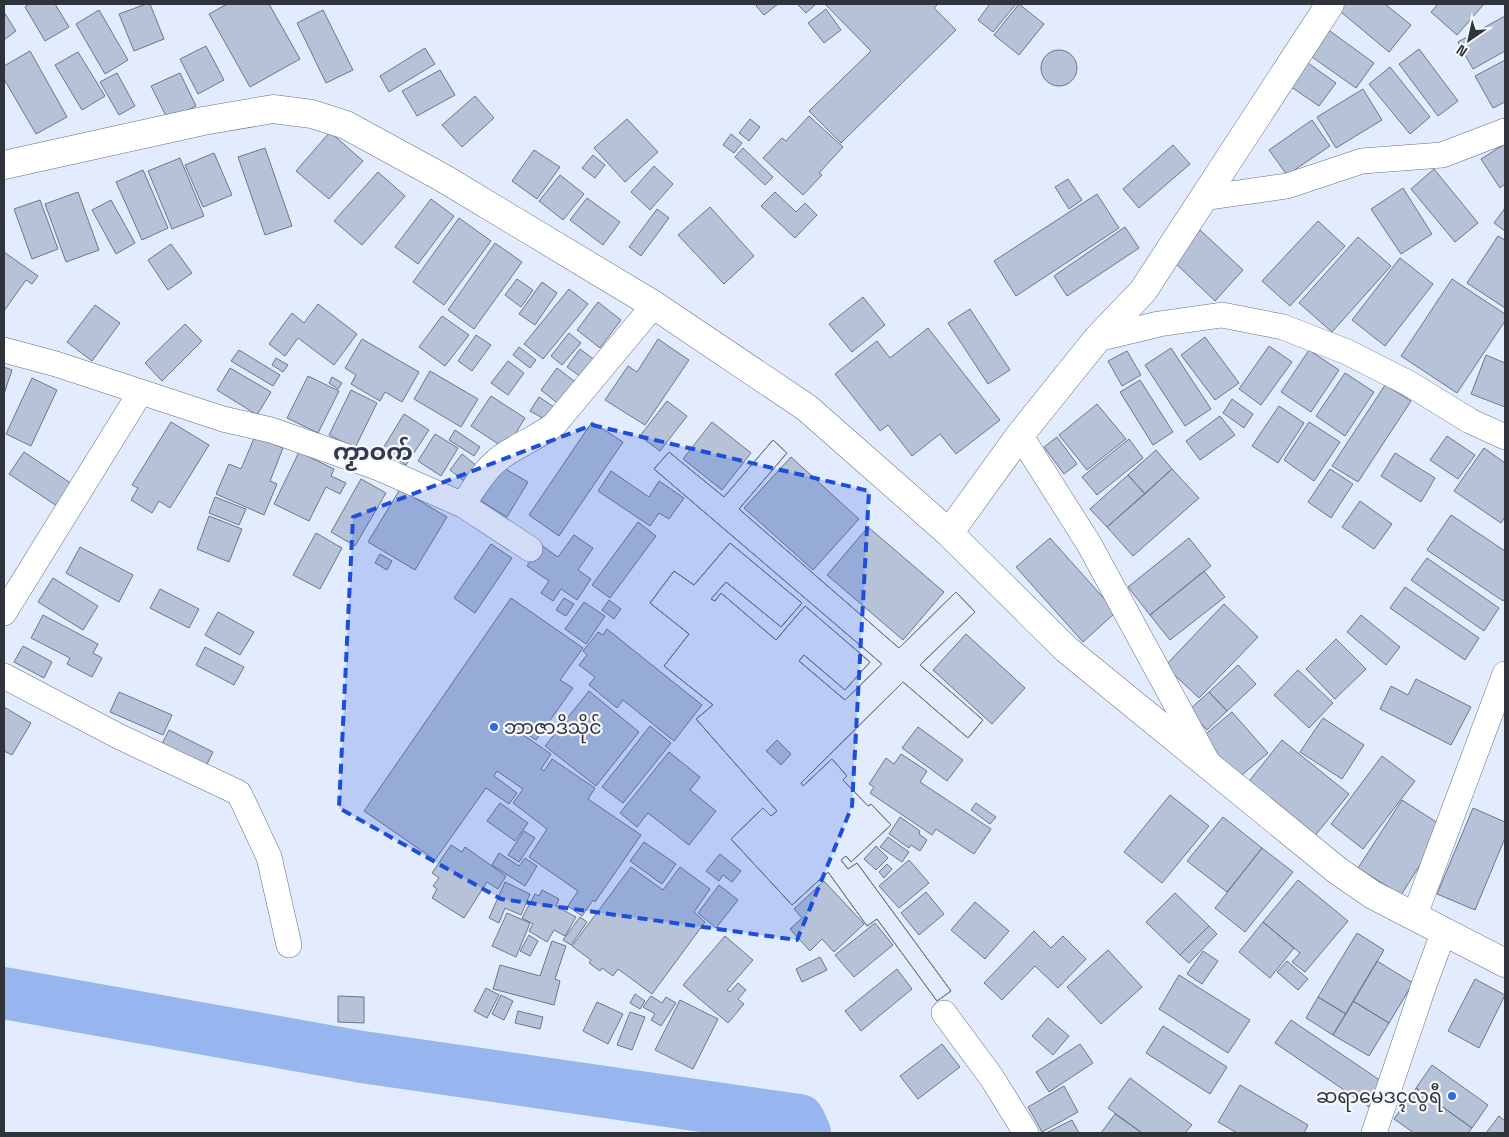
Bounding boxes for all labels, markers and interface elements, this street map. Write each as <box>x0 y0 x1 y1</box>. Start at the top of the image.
north arrow <box>1444 15 1494 65</box>
text: N <box>1453 41 1471 61</box>
district label: ကၟာဝက် <box>333 436 413 471</box>
place label: ဘာဇာဒိသိုင် <box>504 713 602 744</box>
marker: ဘာဇာဒိသိုင် <box>488 721 500 733</box>
place label: ဆရာမေဒၚလွရီ <box>1316 1082 1443 1112</box>
marker: ဆရာမေဒၚလွရီ <box>1446 1090 1458 1102</box>

